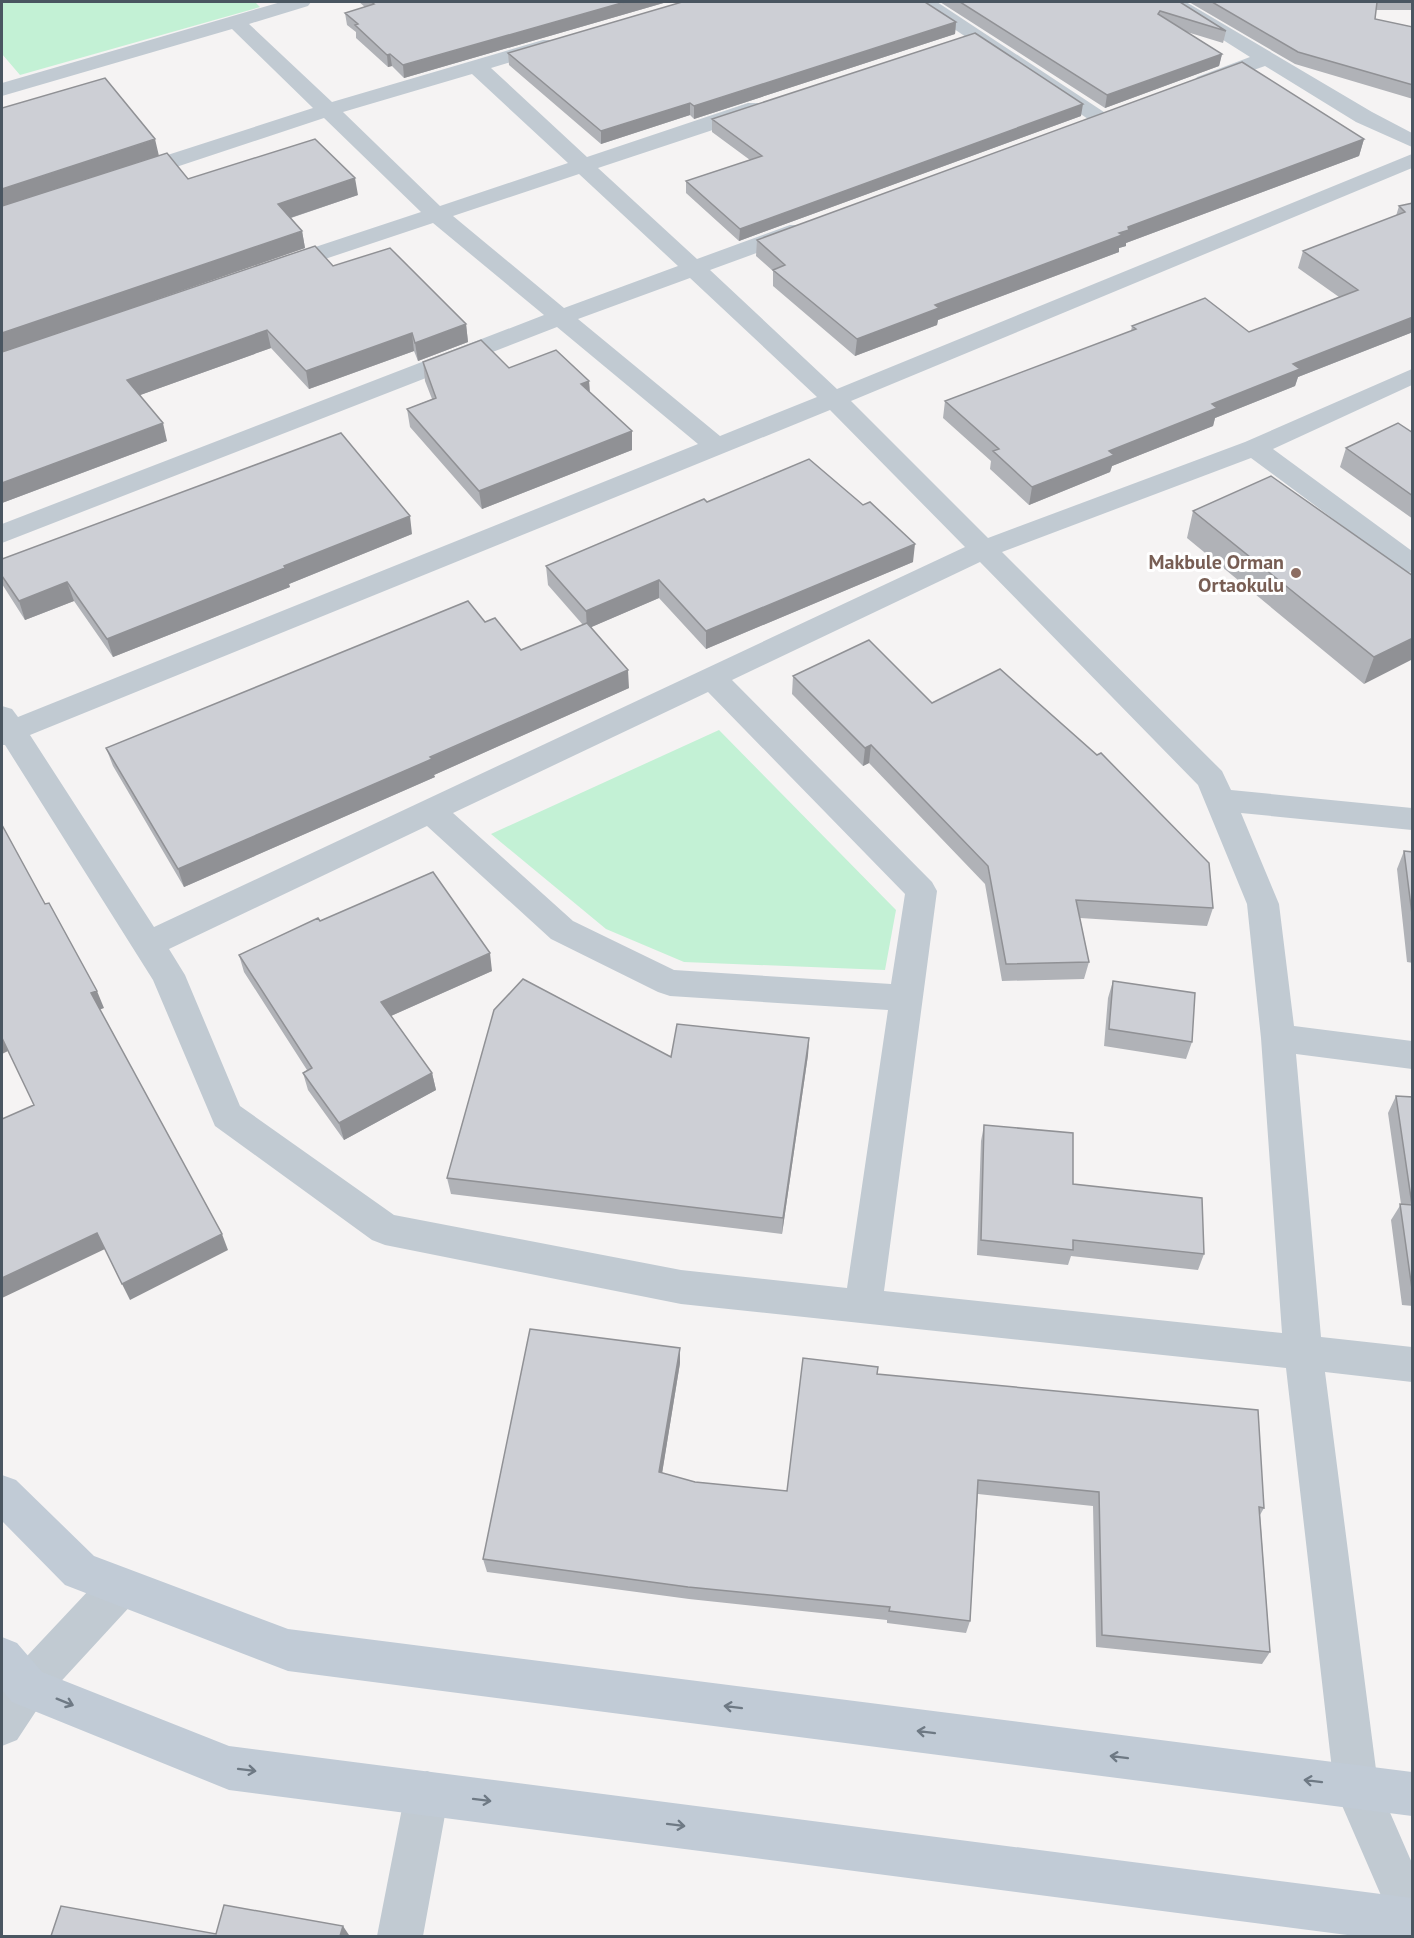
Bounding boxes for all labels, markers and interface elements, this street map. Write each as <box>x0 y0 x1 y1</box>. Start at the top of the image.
place label: Makbule Orman Ortaokulu <box>1149 549 1284 598</box>
marker: Makbule Orman Ortaokulu <box>1289 566 1303 580</box>
one-way arrow <box>55 1697 74 1708</box>
one-way arrow <box>723 1702 743 1713</box>
one-way arrow <box>917 1726 936 1737</box>
one-way arrow <box>1110 1751 1130 1762</box>
one-way arrow <box>237 1765 257 1776</box>
one-way arrow <box>1303 1776 1323 1787</box>
one-way arrow <box>472 1795 492 1806</box>
one-way arrow <box>665 1820 685 1831</box>

